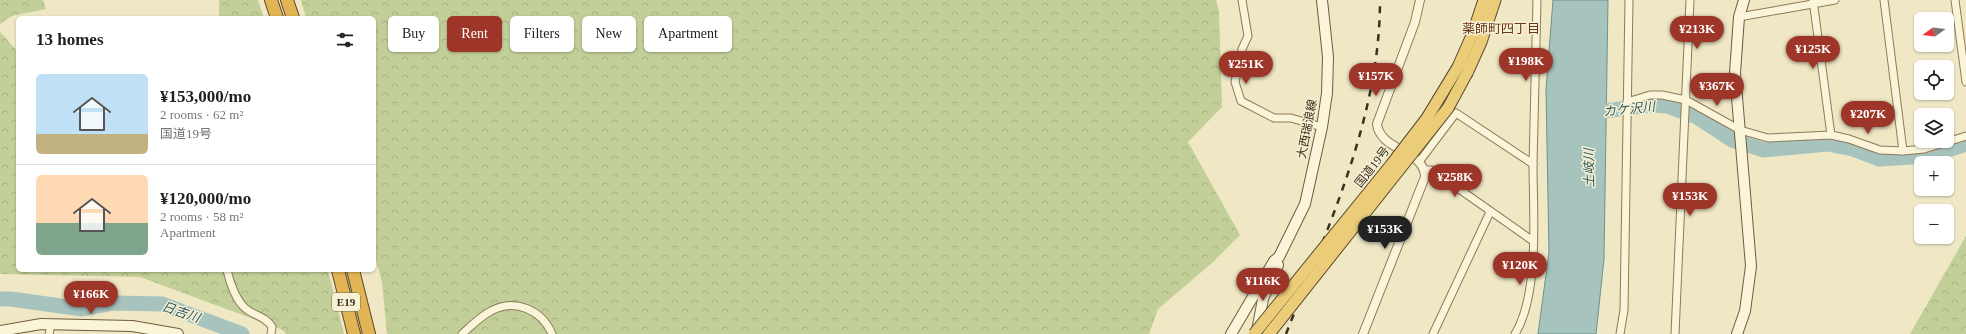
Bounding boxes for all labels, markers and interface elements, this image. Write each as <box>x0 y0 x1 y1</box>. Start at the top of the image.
north arrow <box>1914 12 1954 52</box>
map controls <box>1914 12 1954 244</box>
chip: Buy <box>388 16 439 52</box>
chip: Rent <box>447 16 502 52</box>
chip: Filters <box>510 16 574 52</box>
chip: New <box>582 16 636 52</box>
chip: Apartment <box>644 16 732 52</box>
pin: ¥213K <box>1669 16 1725 50</box>
district label: 薬師町四丁目 <box>1462 21 1540 36</box>
text: ¥213K <box>1679 21 1715 36</box>
icon: filters <box>334 29 356 51</box>
text: 13 homes <box>36 30 104 49</box>
pin: ¥125K <box>1785 36 1841 70</box>
text: ¥125K <box>1795 41 1831 56</box>
pin: ¥198K <box>1498 48 1554 82</box>
pin: ¥251K <box>1218 51 1274 85</box>
text: ¥198K <box>1508 53 1544 68</box>
text: ¥251K <box>1228 56 1264 71</box>
button: locate <box>1914 60 1954 100</box>
pin: ¥157K <box>1348 63 1404 97</box>
text: ¥157K <box>1358 68 1394 83</box>
pin: ¥367K <box>1689 73 1745 107</box>
text: ¥367K <box>1699 78 1735 93</box>
text: ¥153,000/mo <box>160 87 251 106</box>
icon: home <box>68 90 116 138</box>
street label: 大西瑞浪線 <box>1294 98 1320 160</box>
water label: カケ沢川 <box>1602 99 1658 119</box>
pin: ¥207K <box>1840 101 1896 135</box>
text: ¥207K <box>1850 106 1886 121</box>
text: 2 rooms · 62 m² <box>160 107 243 122</box>
button: layers <box>1914 108 1954 148</box>
text: 国道19号 <box>160 126 212 141</box>
street label: 国道19号 <box>1352 144 1392 190</box>
water label: 土岐川 <box>1581 146 1597 188</box>
button: + <box>1914 156 1954 196</box>
pin: ¥258K <box>1427 164 1483 198</box>
text: ¥258K <box>1437 169 1473 184</box>
pin: ¥153K <box>1662 183 1718 217</box>
text: ¥153K <box>1672 188 1708 203</box>
text: ¥120,000/mo <box>160 189 251 208</box>
icon: home <box>68 191 116 239</box>
button: − <box>1914 204 1954 244</box>
text: 2 rooms · 58 m² <box>160 209 243 224</box>
pin: ¥153K <box>1357 216 1413 250</box>
text: ¥153K <box>1367 221 1403 236</box>
text: Apartment <box>160 225 216 240</box>
pin: ¥120K <box>1492 252 1548 286</box>
text: ¥120K <box>1502 257 1538 272</box>
pin: ¥116K <box>1235 268 1291 302</box>
text: ¥116K <box>1245 273 1281 288</box>
pin: ¥166K <box>63 281 119 315</box>
text: ¥166K <box>73 286 109 301</box>
road number: E19 <box>332 293 360 311</box>
water label: 日吉川 <box>160 299 204 326</box>

